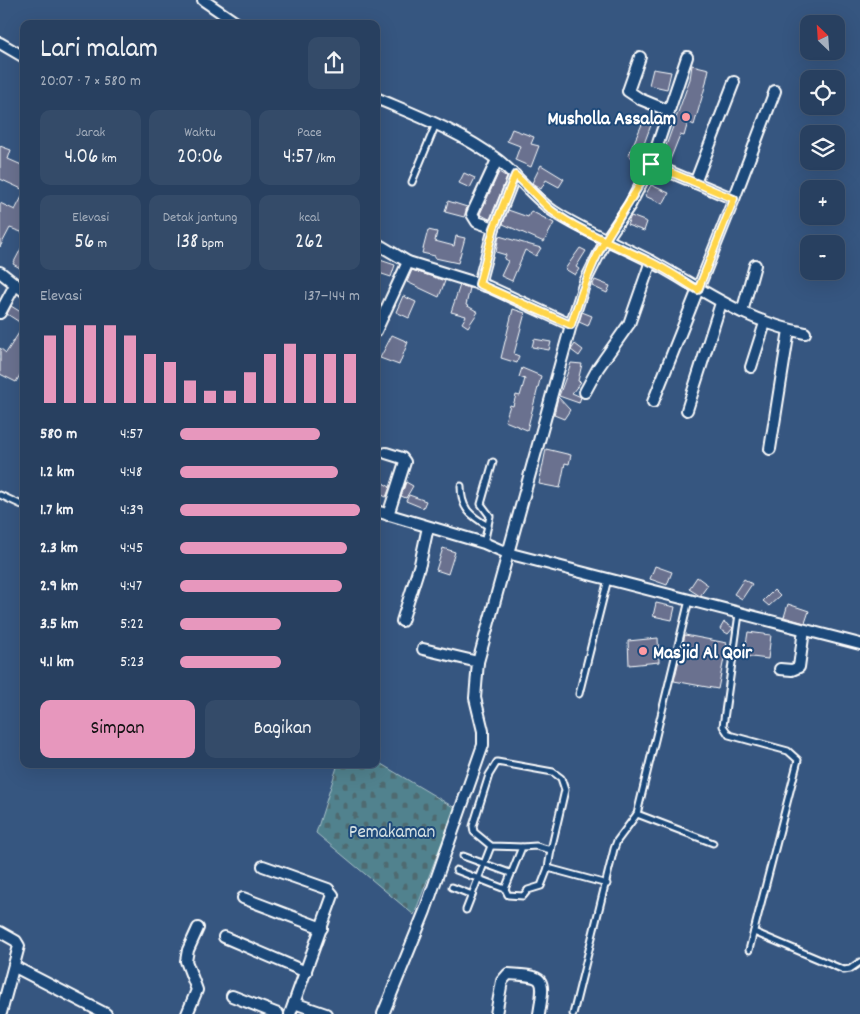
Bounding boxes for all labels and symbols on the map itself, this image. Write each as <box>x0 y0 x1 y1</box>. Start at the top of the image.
north arrow <box>800 15 845 60</box>
place label: Musholla Assalam <box>547 107 676 134</box>
marker: Musholla Assalam <box>680 111 692 123</box>
pin <box>630 143 672 185</box>
place label: Masjid Al Qoir <box>653 641 753 668</box>
marker: Masjid Al Qoir <box>637 645 649 657</box>
park label: Pemakaman <box>349 820 435 847</box>

